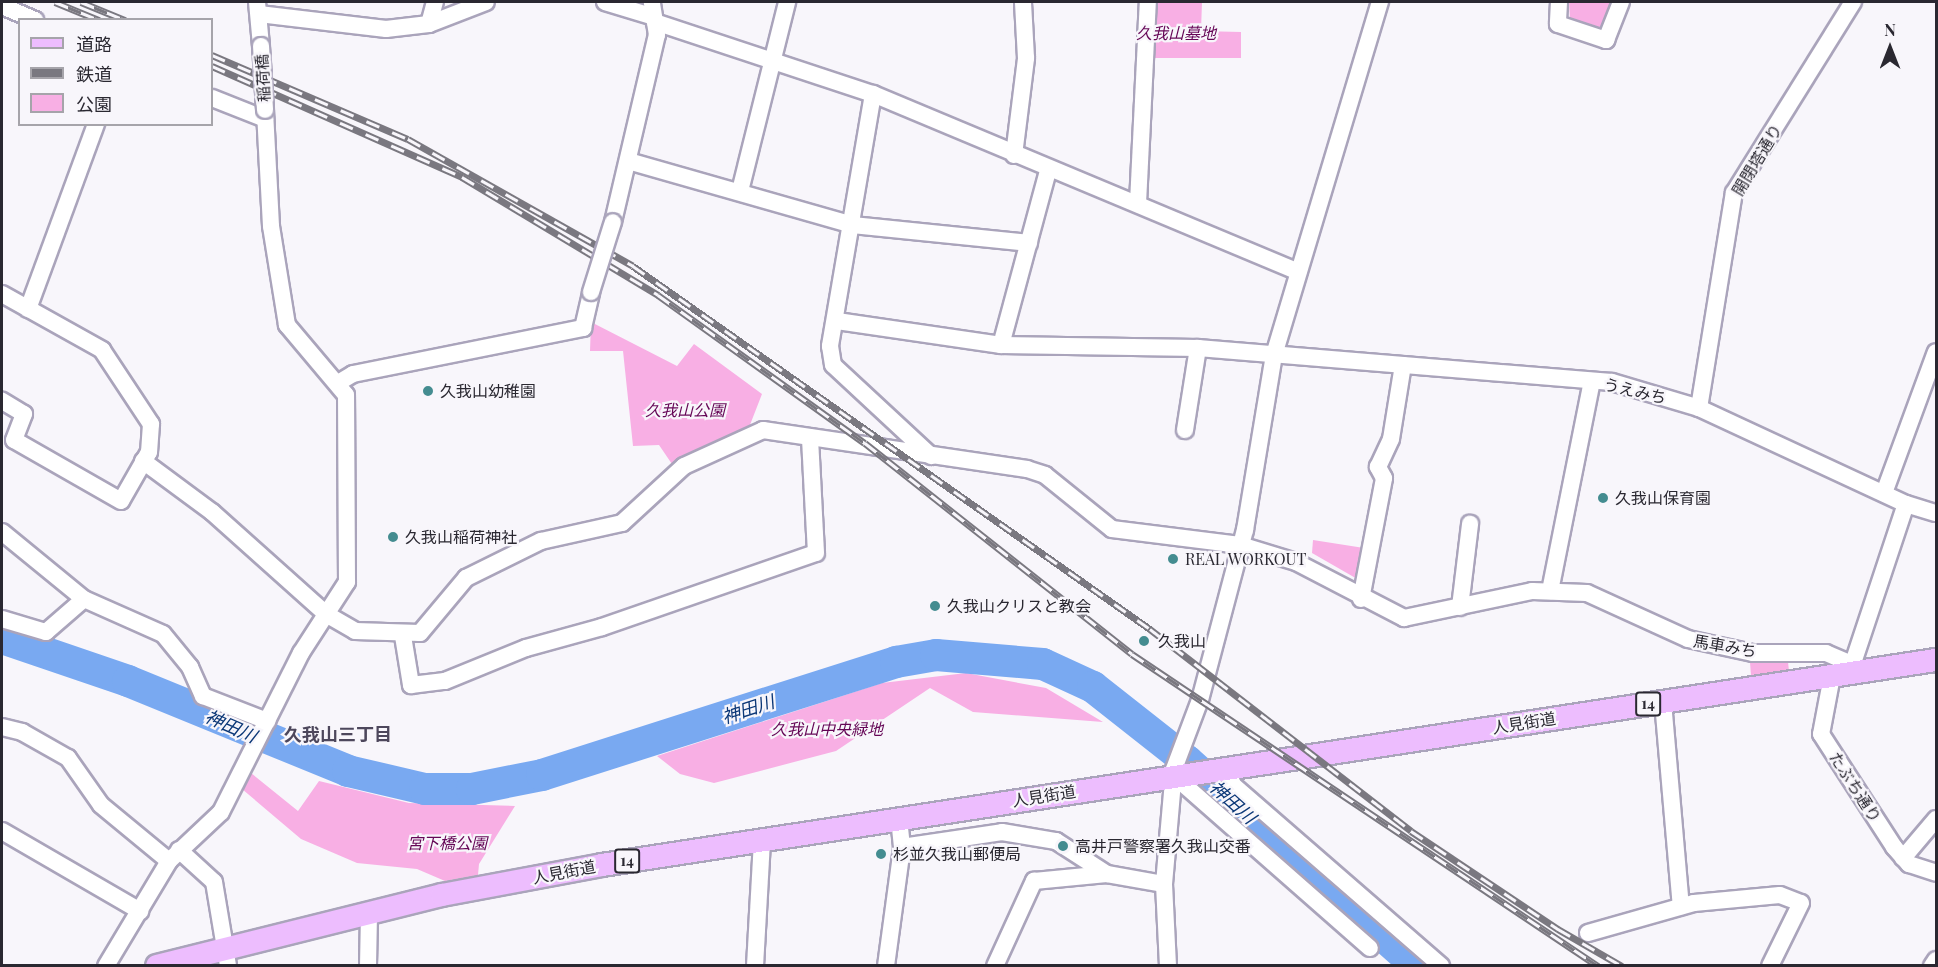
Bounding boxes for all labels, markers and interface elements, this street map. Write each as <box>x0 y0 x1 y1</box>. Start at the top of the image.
legend <box>18 18 213 126</box>
north arrow <box>1860 18 1920 78</box>
text: N <box>1884 19 1896 40</box>
park label: 久我山墓地 <box>1136 23 1216 43</box>
text: 道路 <box>76 32 112 56</box>
street label: 稲荷橋 <box>252 54 274 102</box>
text: 鉄道 <box>76 62 112 86</box>
text: 公園 <box>76 92 112 116</box>
street label: 開閉塔通り <box>1728 121 1786 199</box>
street label: うえみち <box>1602 374 1668 408</box>
place label: 久我山幼稚園 <box>440 381 536 401</box>
marker: 久我山幼稚園 <box>421 384 435 398</box>
park label: 久我山公園 <box>645 400 725 420</box>
place label: 久我山保育園 <box>1615 488 1711 508</box>
marker: 久我山保育園 <box>1596 491 1610 505</box>
place label: 久我山稲荷神社 <box>405 527 517 547</box>
marker: 久我山稲荷神社 <box>386 530 400 544</box>
place label: REAL WORKOUT <box>1185 549 1307 569</box>
marker: REAL WORKOUT <box>1166 552 1180 566</box>
place label: 久我山クリスと教会 <box>947 596 1091 616</box>
marker: 久我山クリスと教会 <box>928 599 942 613</box>
place label: 久我山 <box>1158 631 1206 651</box>
street label: 馬車みち <box>1692 631 1758 661</box>
marker: 久我山 <box>1135 632 1153 650</box>
water label: 神田川 <box>719 690 777 728</box>
road number: 14 <box>1634 692 1662 716</box>
water label: 神田川 <box>202 705 260 747</box>
street label: 人見街道 <box>1491 709 1557 737</box>
park label: 久我山中央緑地 <box>771 719 883 739</box>
district label: 久我山三丁目 <box>284 723 392 745</box>
street label: たぶち通り <box>1825 748 1885 826</box>
water label: 神田川 <box>1206 776 1260 828</box>
street label: 人見街道 <box>1011 782 1077 810</box>
park label: 宮下橋公園 <box>407 833 487 853</box>
place label: 高井戸警察署久我山交番 <box>1075 836 1251 856</box>
marker: 高井戸警察署久我山交番 <box>1056 839 1070 853</box>
place label: 杉並久我山郵便局 <box>893 844 1021 864</box>
marker: 杉並久我山郵便局 <box>874 847 888 861</box>
road number: 14 <box>614 849 640 873</box>
street label: 人見街道 <box>531 856 597 888</box>

